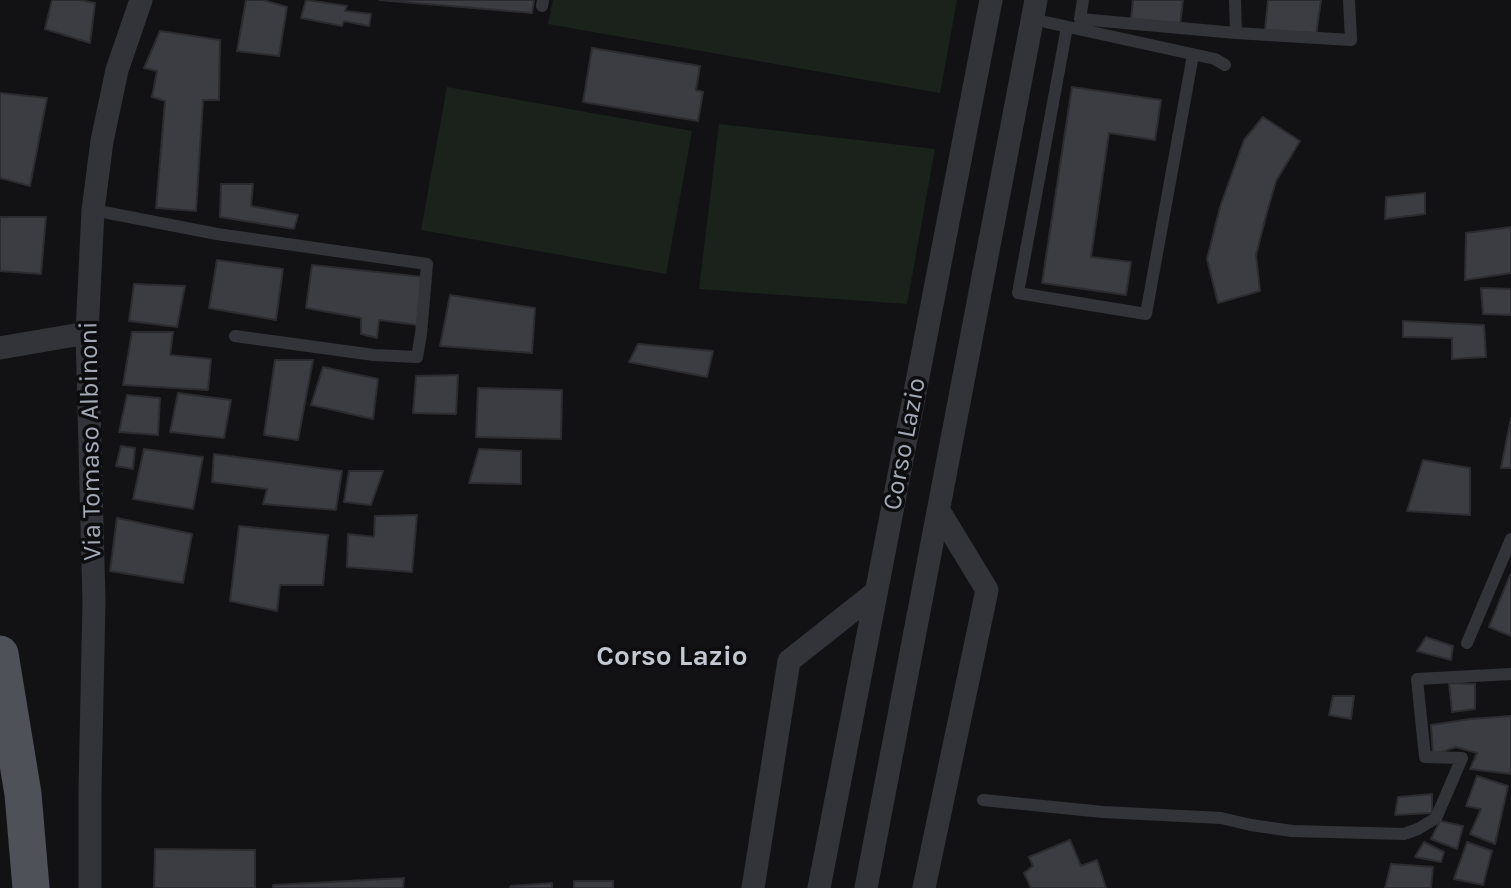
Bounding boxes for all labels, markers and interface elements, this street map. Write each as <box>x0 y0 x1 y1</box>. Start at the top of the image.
street label: Via Tomaso Albinoni <box>73 321 109 561</box>
street label: Corso Lazio <box>877 375 933 513</box>
district label: Corso Lazio <box>596 640 748 674</box>

